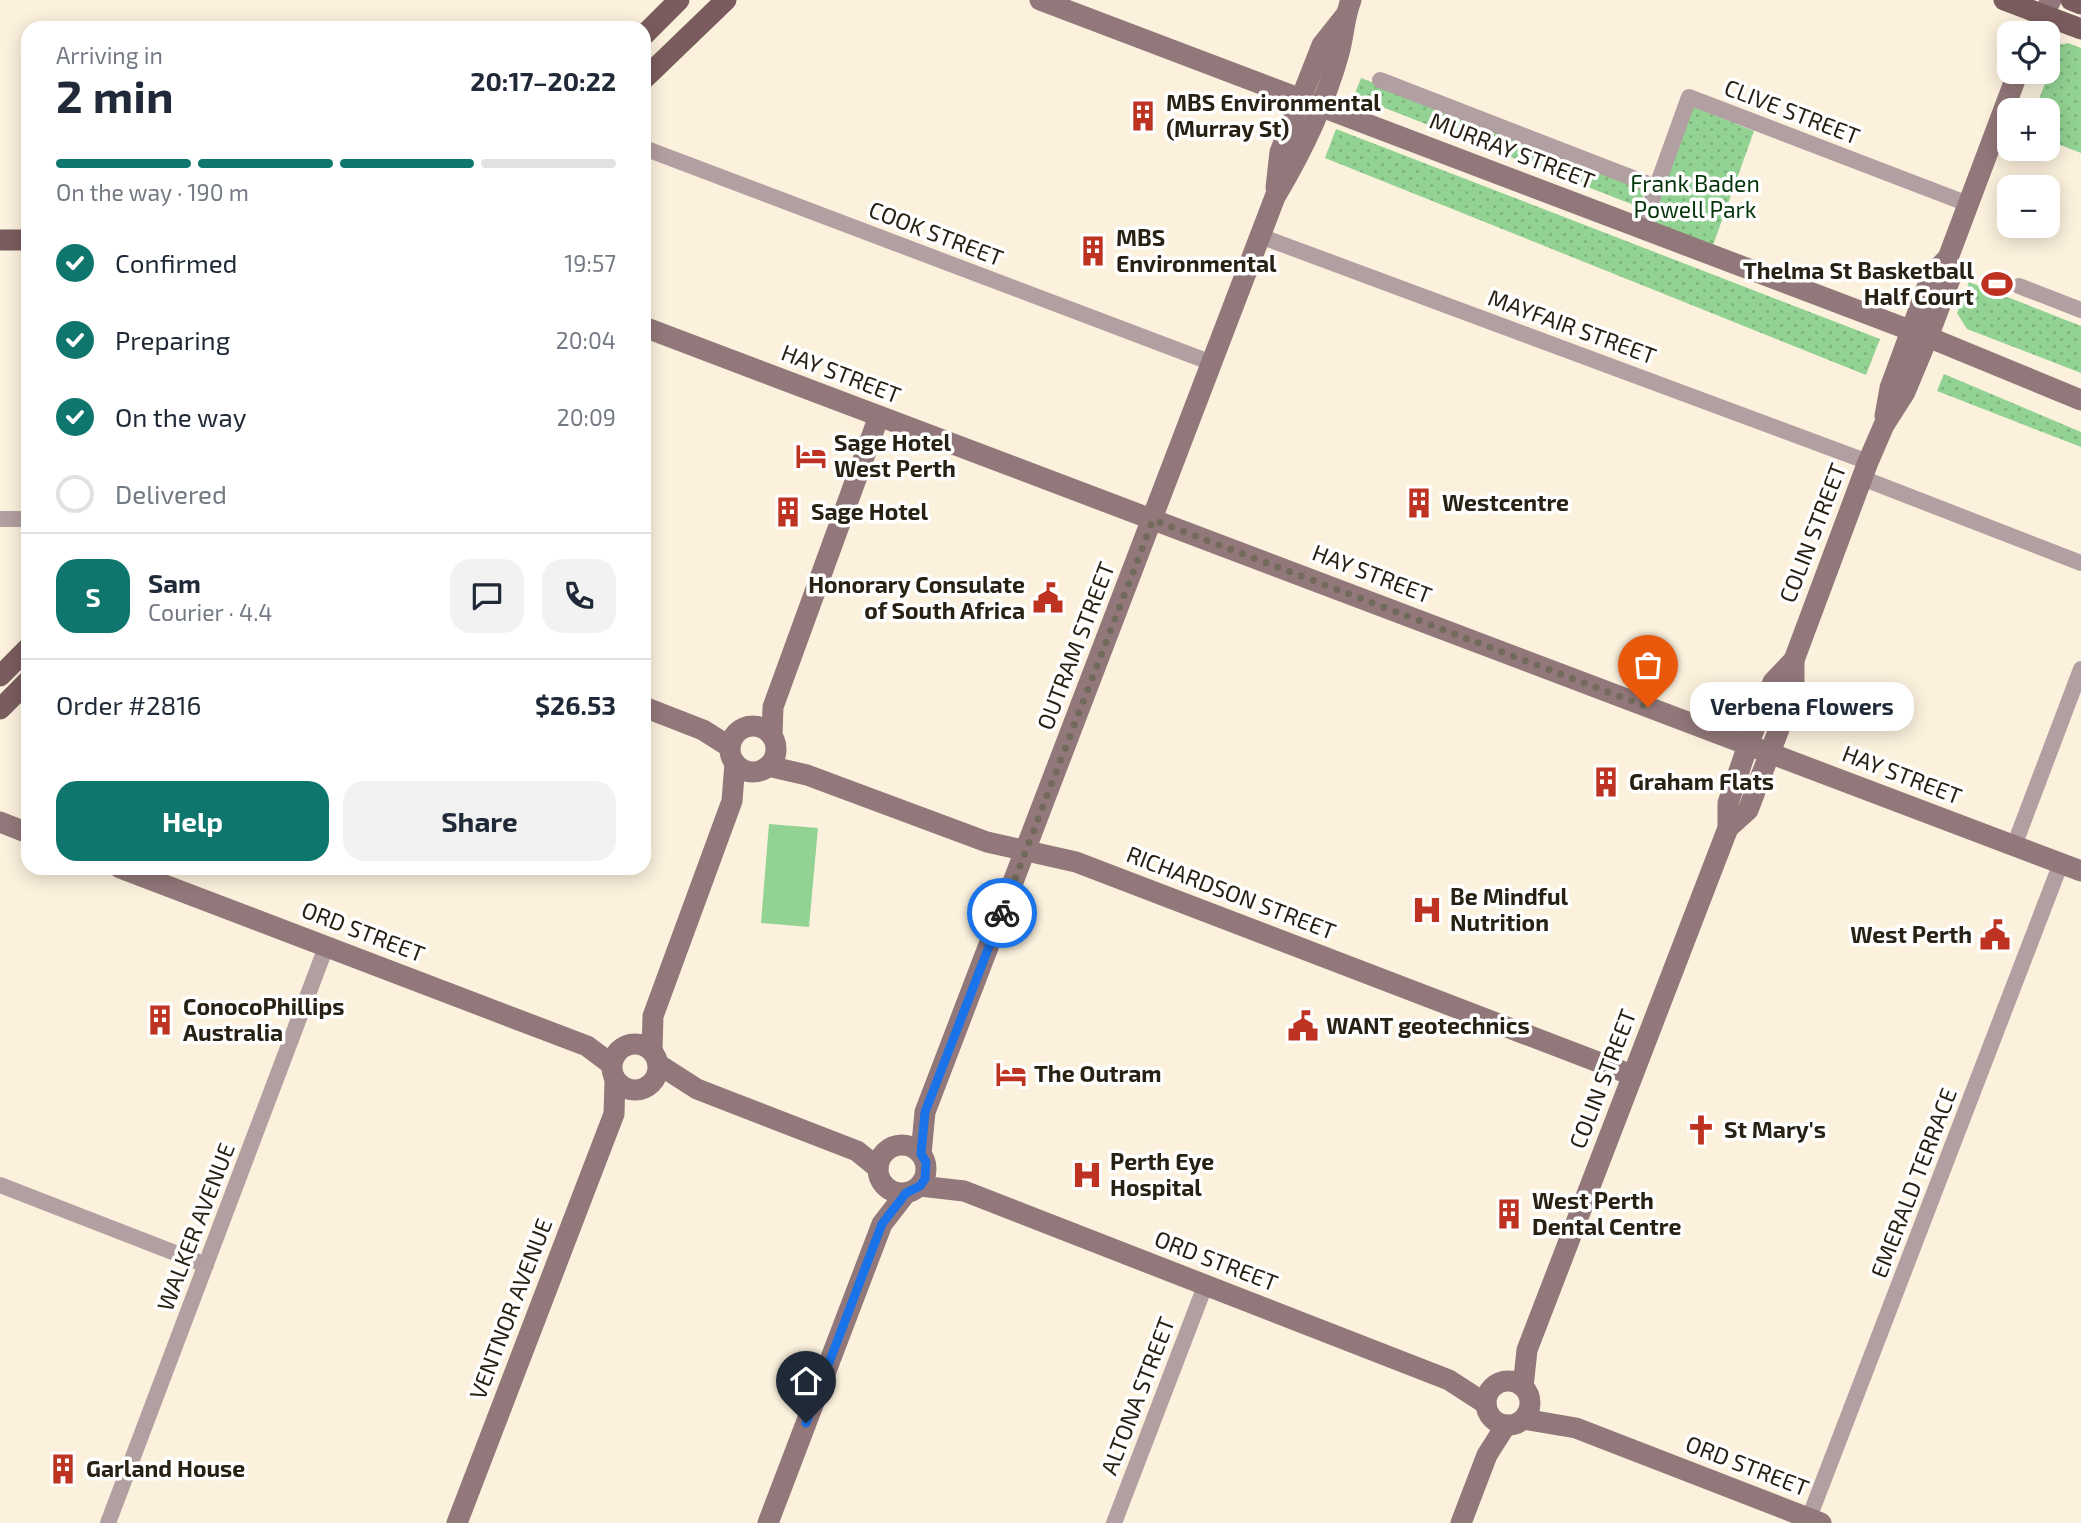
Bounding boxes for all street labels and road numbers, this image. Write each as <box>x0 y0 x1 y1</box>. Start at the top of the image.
street label: CLIVE STREET <box>1721 72 1864 150</box>
street label: MURRAY STREET <box>1426 106 1599 194</box>
street label: COOK STREET <box>865 195 1008 272</box>
street label: MAYFAIR STREET <box>1485 283 1660 369</box>
street label: HAY STREET <box>778 337 905 409</box>
street label: COLIN STREET <box>1773 459 1851 606</box>
street label: HAY STREET <box>1309 537 1436 609</box>
street label: OUTRAM STREET <box>1030 558 1120 733</box>
street label: HAY STREET <box>1839 738 1966 810</box>
street label: RICHARDSON STREET <box>1123 839 1340 945</box>
street label: ORD STREET <box>298 895 429 967</box>
street label: COLIN STREET <box>1563 1005 1641 1152</box>
street label: EMERALD TERRACE <box>1864 1084 1962 1281</box>
street label: WALKER AVENUE <box>150 1139 240 1314</box>
street label: VENTNOR AVENUE <box>463 1214 557 1403</box>
street label: ORD STREET <box>1151 1224 1282 1296</box>
street label: ALTONA STREET <box>1094 1313 1180 1479</box>
street label: ORD STREET <box>1682 1429 1813 1501</box>

